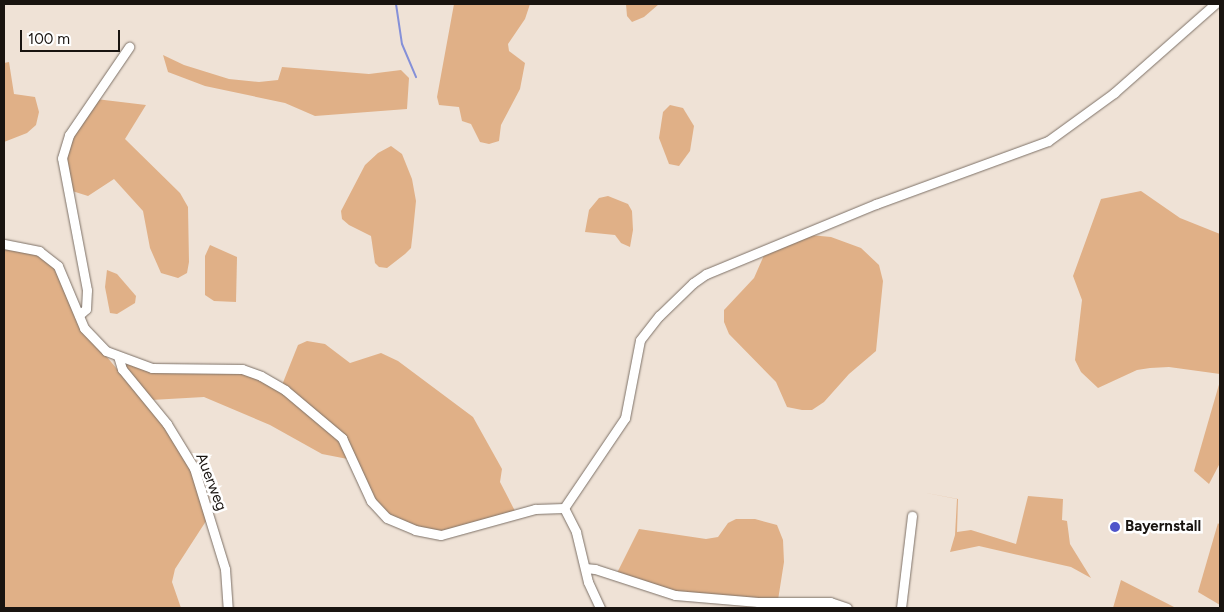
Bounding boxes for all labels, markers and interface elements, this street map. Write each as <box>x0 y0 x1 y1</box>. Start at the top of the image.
scale bar <box>22 20 122 52</box>
text: 100 m <box>28 30 70 48</box>
street label: Auerweg <box>192 451 230 513</box>
place label: Bayernstall <box>1125 518 1201 536</box>
marker: Bayernstall <box>1109 521 1121 533</box>

